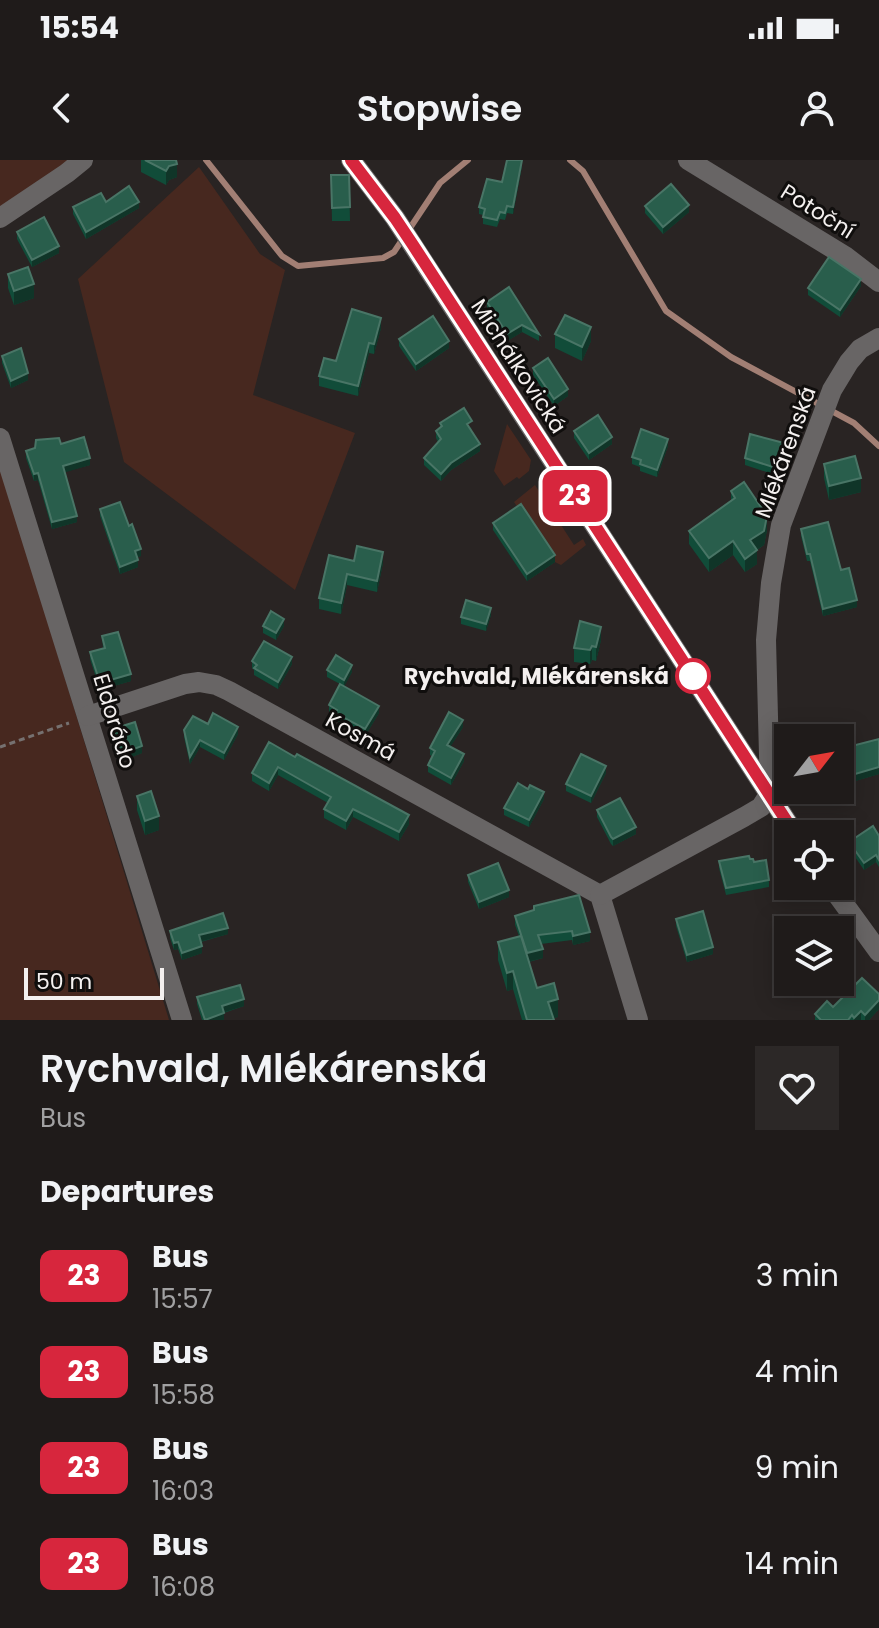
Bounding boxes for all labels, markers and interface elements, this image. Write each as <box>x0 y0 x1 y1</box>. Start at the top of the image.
text: 15:54 <box>40 6 119 49</box>
text: Stopwise <box>357 83 522 134</box>
icon: back <box>40 86 84 130</box>
icon: person <box>795 86 839 130</box>
street label: Potoční <box>775 177 861 246</box>
street label: Michálkovická <box>463 293 574 440</box>
street label: Mlékárenská <box>747 382 824 522</box>
line badge: 23 <box>539 470 611 522</box>
text: 23 <box>559 476 591 515</box>
marker: Rychvald, Mlékárenská <box>676 659 710 693</box>
place label: Rychvald, Mlékárenská <box>404 661 669 692</box>
street label: Eldorádo <box>85 670 144 772</box>
street label: Kosmá <box>320 704 402 768</box>
north arrow <box>774 724 854 804</box>
map controls <box>774 724 854 996</box>
button: locate <box>774 820 854 900</box>
button: layers <box>774 916 854 996</box>
scale bar <box>24 964 164 1000</box>
text: 50 m <box>36 966 92 997</box>
text: Rychvald, Mlékárenská <box>40 1042 488 1095</box>
button: heart <box>755 1046 839 1130</box>
text: Bus <box>40 1100 86 1136</box>
text: Departures <box>40 1170 214 1213</box>
text: Bus <box>152 1235 209 1278</box>
text: 3 min <box>756 1254 839 1297</box>
text: 23 <box>68 1256 100 1295</box>
text: 15:57 <box>152 1281 213 1317</box>
text: Bus <box>152 1331 209 1374</box>
text: 4 min <box>755 1350 839 1393</box>
text: 23 <box>68 1352 100 1391</box>
text: 15:58 <box>152 1377 215 1413</box>
text: Bus <box>152 1427 209 1470</box>
text: 9 min <box>755 1446 839 1489</box>
text: 23 <box>68 1448 100 1487</box>
text: 16:03 <box>152 1473 214 1509</box>
text: Bus <box>152 1523 209 1566</box>
text: 14 min <box>745 1542 839 1585</box>
text: 23 <box>68 1544 100 1583</box>
text: 16:08 <box>152 1569 215 1605</box>

